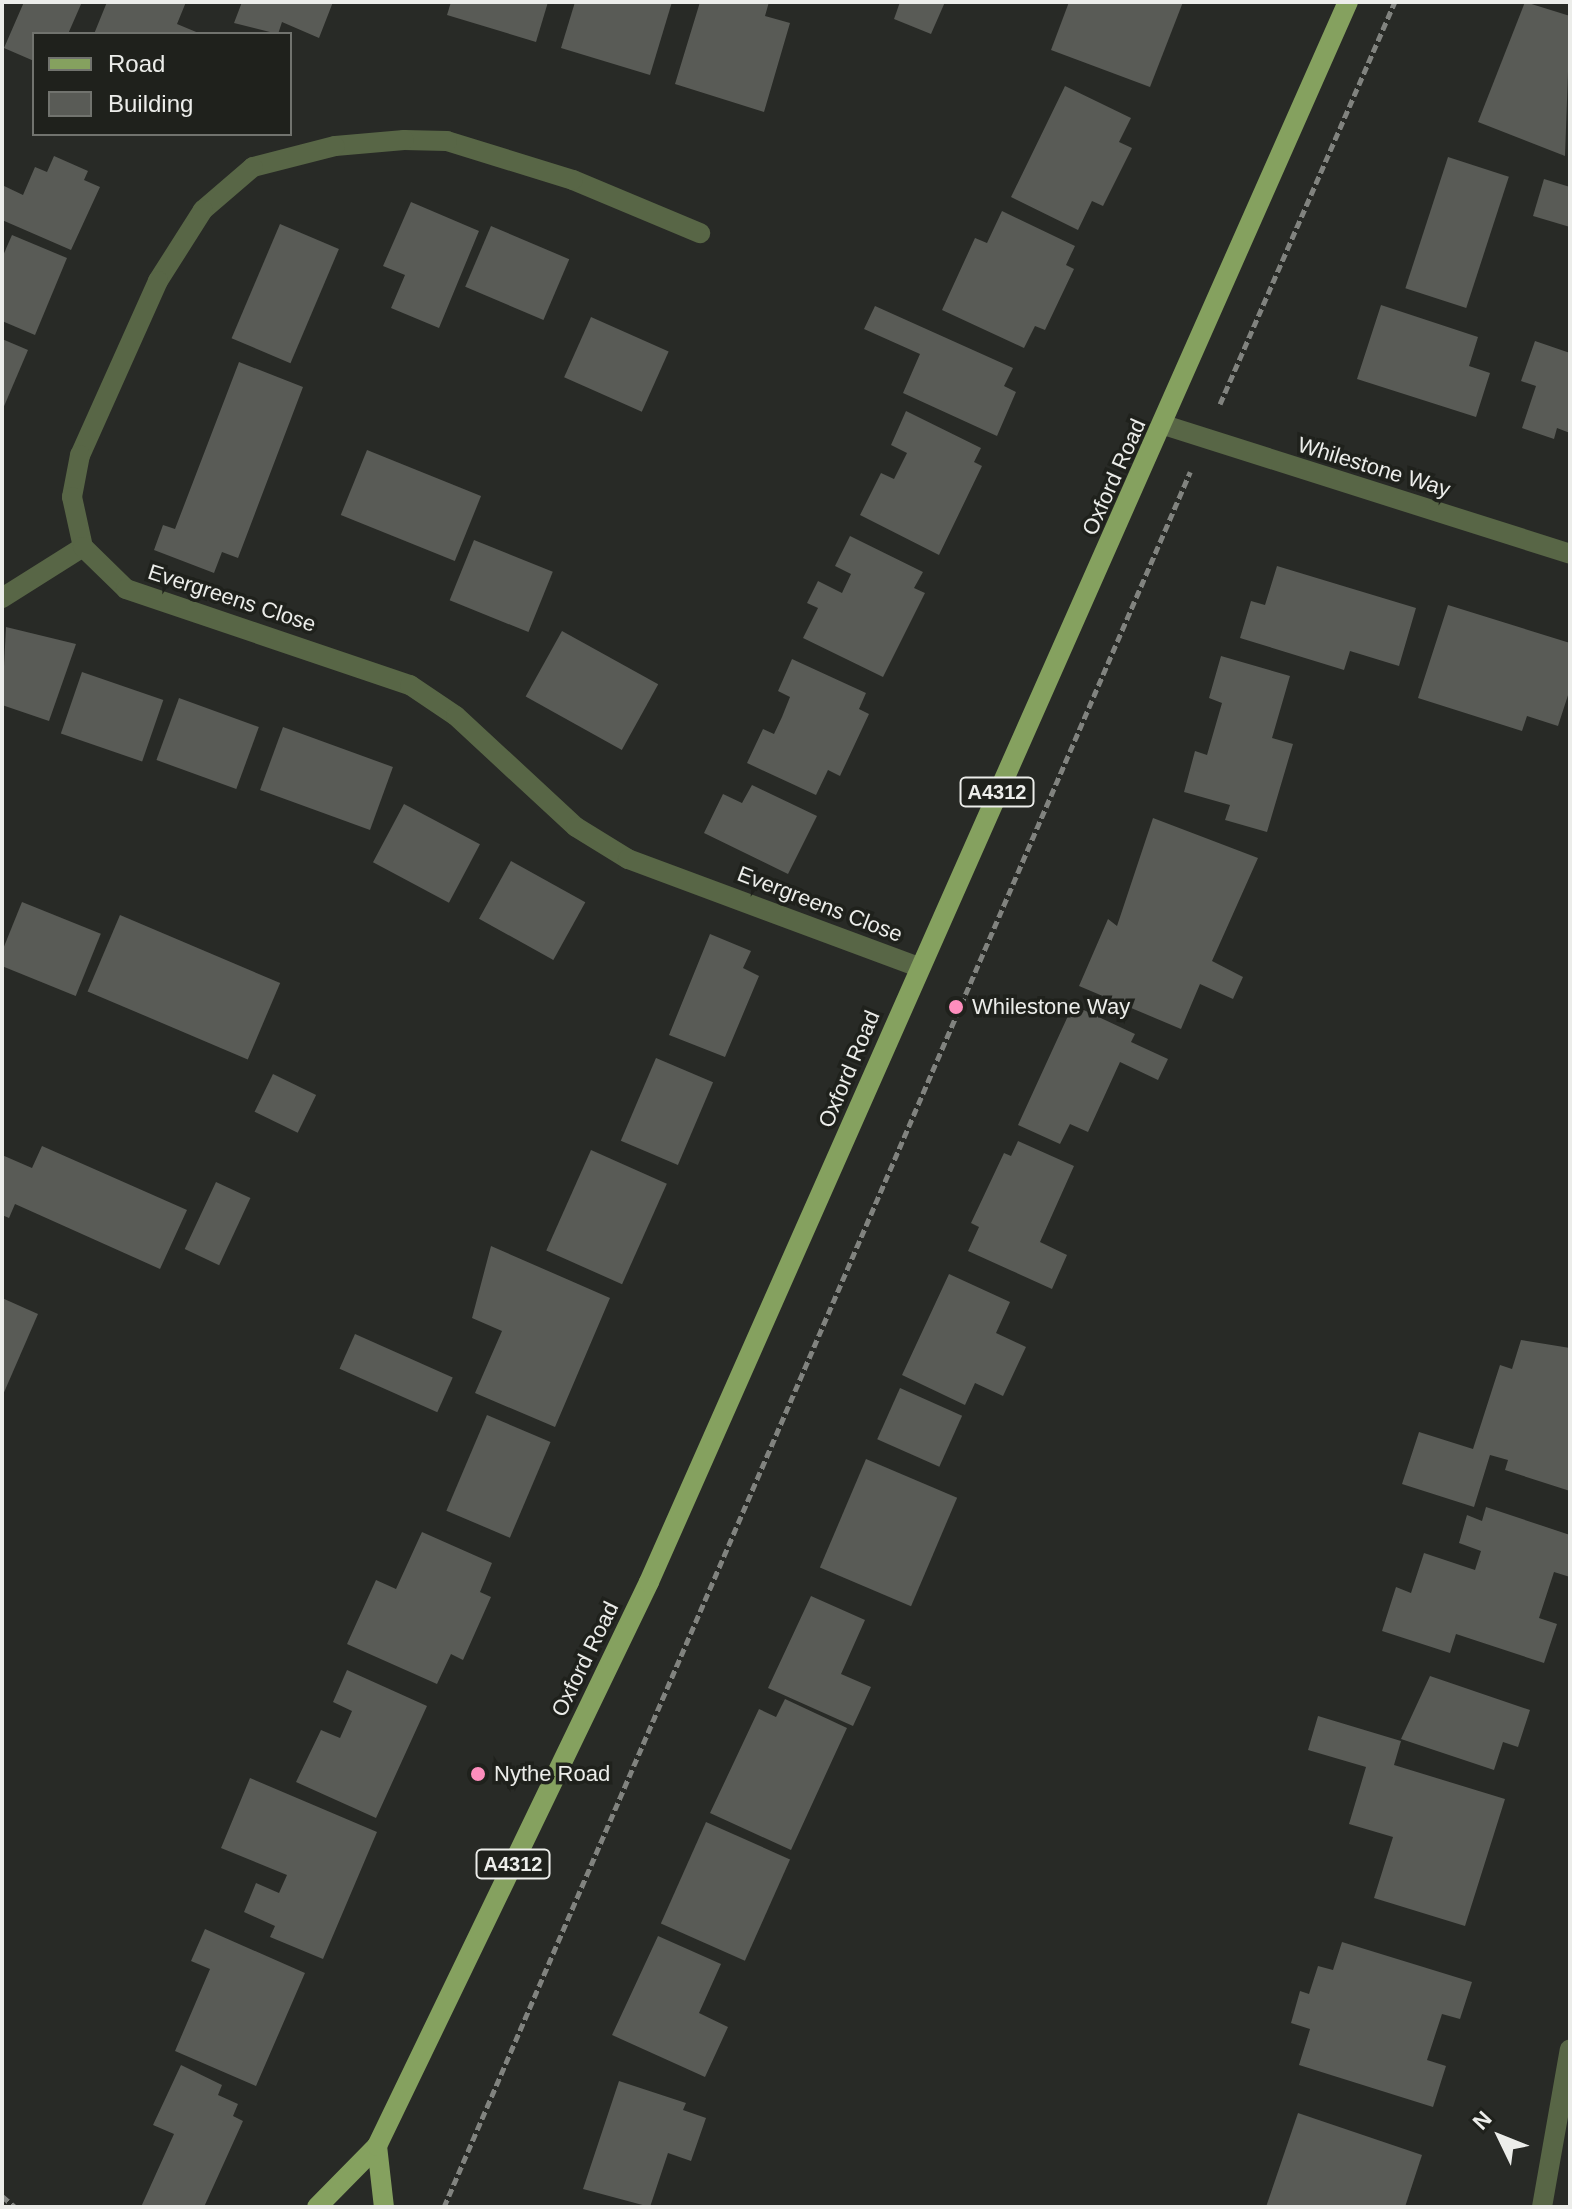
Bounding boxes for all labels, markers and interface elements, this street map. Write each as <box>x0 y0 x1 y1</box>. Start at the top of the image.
legend <box>32 32 292 136</box>
text: Road <box>108 50 165 77</box>
text: Building <box>108 90 193 117</box>
street label: Oxford Road <box>1077 415 1151 539</box>
street label: Whilestone Way <box>1295 431 1453 503</box>
street label: Evergreens Close <box>145 558 319 638</box>
road number: A4312 <box>959 776 1035 808</box>
street label: Evergreens Close <box>734 860 906 948</box>
place label: Whilestone Way <box>972 994 1130 1020</box>
marker: Whilestone Way <box>947 998 965 1016</box>
street label: Oxford Road <box>812 1006 886 1132</box>
street label: Oxford Road <box>546 1597 624 1721</box>
place label: Nythe Road <box>494 1761 610 1787</box>
marker: Nythe Road <box>469 1765 487 1783</box>
road number: A4312 <box>475 1848 551 1880</box>
north arrow <box>1460 2097 1540 2177</box>
text: N <box>1468 2106 1497 2135</box>

